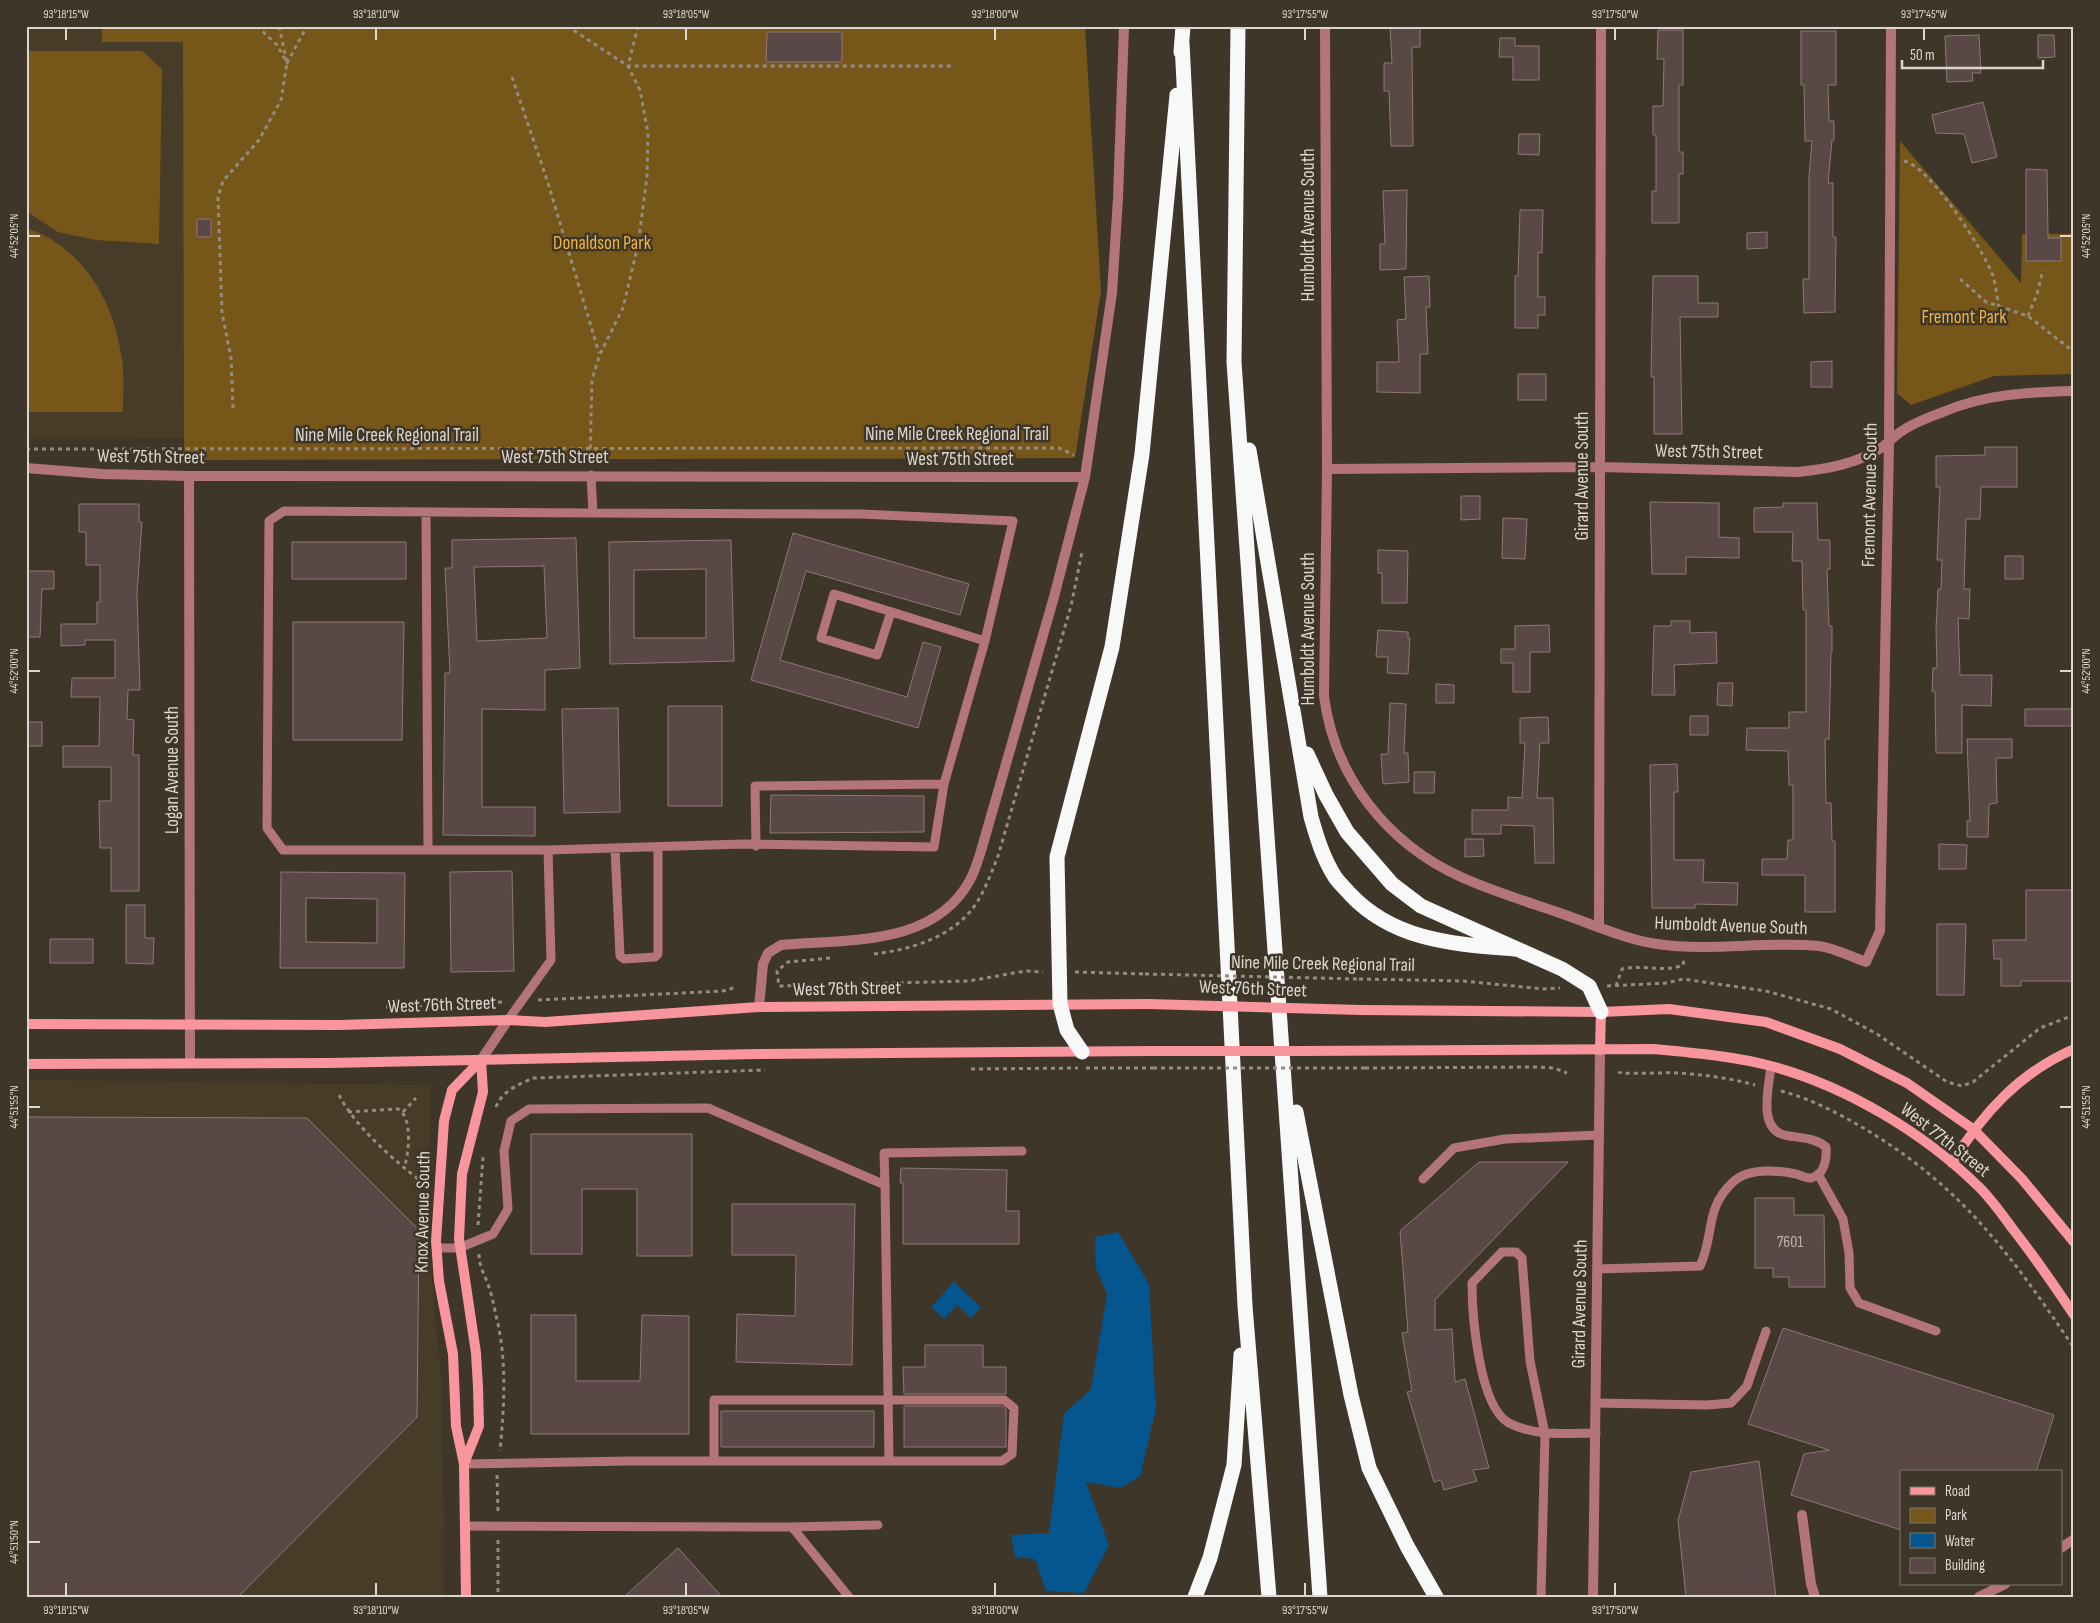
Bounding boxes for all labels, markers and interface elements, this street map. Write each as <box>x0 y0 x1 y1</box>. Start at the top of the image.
text: 93°18'15"W <box>43 7 89 22</box>
text: 93°18'10"W <box>353 7 399 22</box>
text: 93°18'05"W <box>663 7 710 22</box>
text: 93°18'00"W <box>971 7 1019 22</box>
text: 93°17'55"W <box>1282 7 1328 22</box>
text: 93°17'50"W <box>1592 7 1638 22</box>
text: 93°17'45"W <box>1901 7 1947 22</box>
scale bar <box>1902 38 2044 70</box>
text: 50 m <box>1910 46 1935 65</box>
street label: Humboldt Avenue South <box>1297 148 1320 302</box>
text: 44°52'05"N <box>7 214 22 258</box>
text: 44°52'05"N <box>2079 214 2094 258</box>
park label: Donaldson Park <box>553 232 652 255</box>
park label: Fremont Park <box>1922 306 2007 329</box>
street label: Girard Avenue South <box>1571 412 1594 540</box>
street label: Nine Mile Creek Regional Trail <box>865 423 1049 446</box>
street label: Fremont Avenue South <box>1857 423 1883 567</box>
street label: Nine Mile Creek Regional Trail <box>295 424 479 447</box>
street label: West 75th Street <box>1655 440 1763 464</box>
street label: West 75th Street <box>97 445 205 469</box>
street label: West 75th Street <box>501 446 609 469</box>
street label: West 75th Street <box>906 448 1014 471</box>
street label: Humboldt Avenue South <box>1297 552 1320 706</box>
text: 44°52'00"N <box>7 648 22 694</box>
text: 44°52'00"N <box>2079 648 2094 694</box>
street label: Logan Avenue South <box>161 706 184 834</box>
street label: Humboldt Avenue South <box>1654 912 1808 940</box>
street label: Nine Mile Creek Regional Trail <box>1231 951 1415 977</box>
street label: West 76th Street <box>1198 976 1308 1002</box>
street label: West 76th Street <box>793 977 902 1001</box>
street label: West 76th Street <box>387 992 497 1018</box>
text: 44°51'55"N <box>7 1085 22 1129</box>
text: 44°51'55"N <box>2079 1085 2094 1129</box>
street label: West 77th Street <box>1895 1098 1995 1182</box>
street label: Knox Avenue South <box>410 1151 436 1273</box>
house number: 7601 <box>1777 1233 1803 1252</box>
street label: Girard Avenue South <box>1567 1239 1593 1369</box>
legend <box>1900 1470 2062 1586</box>
text: Road <box>1945 1482 1970 1501</box>
text: Park <box>1945 1506 1967 1525</box>
text: 44°51'50"N <box>7 1520 22 1564</box>
text: Water <box>1945 1532 1976 1551</box>
text: Building <box>1945 1556 1985 1575</box>
text: 93°18'15"W <box>43 1603 89 1618</box>
text: 93°18'10"W <box>353 1603 399 1618</box>
text: 93°18'05"W <box>663 1603 710 1618</box>
text: 93°18'00"W <box>971 1603 1019 1618</box>
text: 93°17'55"W <box>1282 1603 1328 1618</box>
text: 93°17'50"W <box>1592 1603 1638 1618</box>

